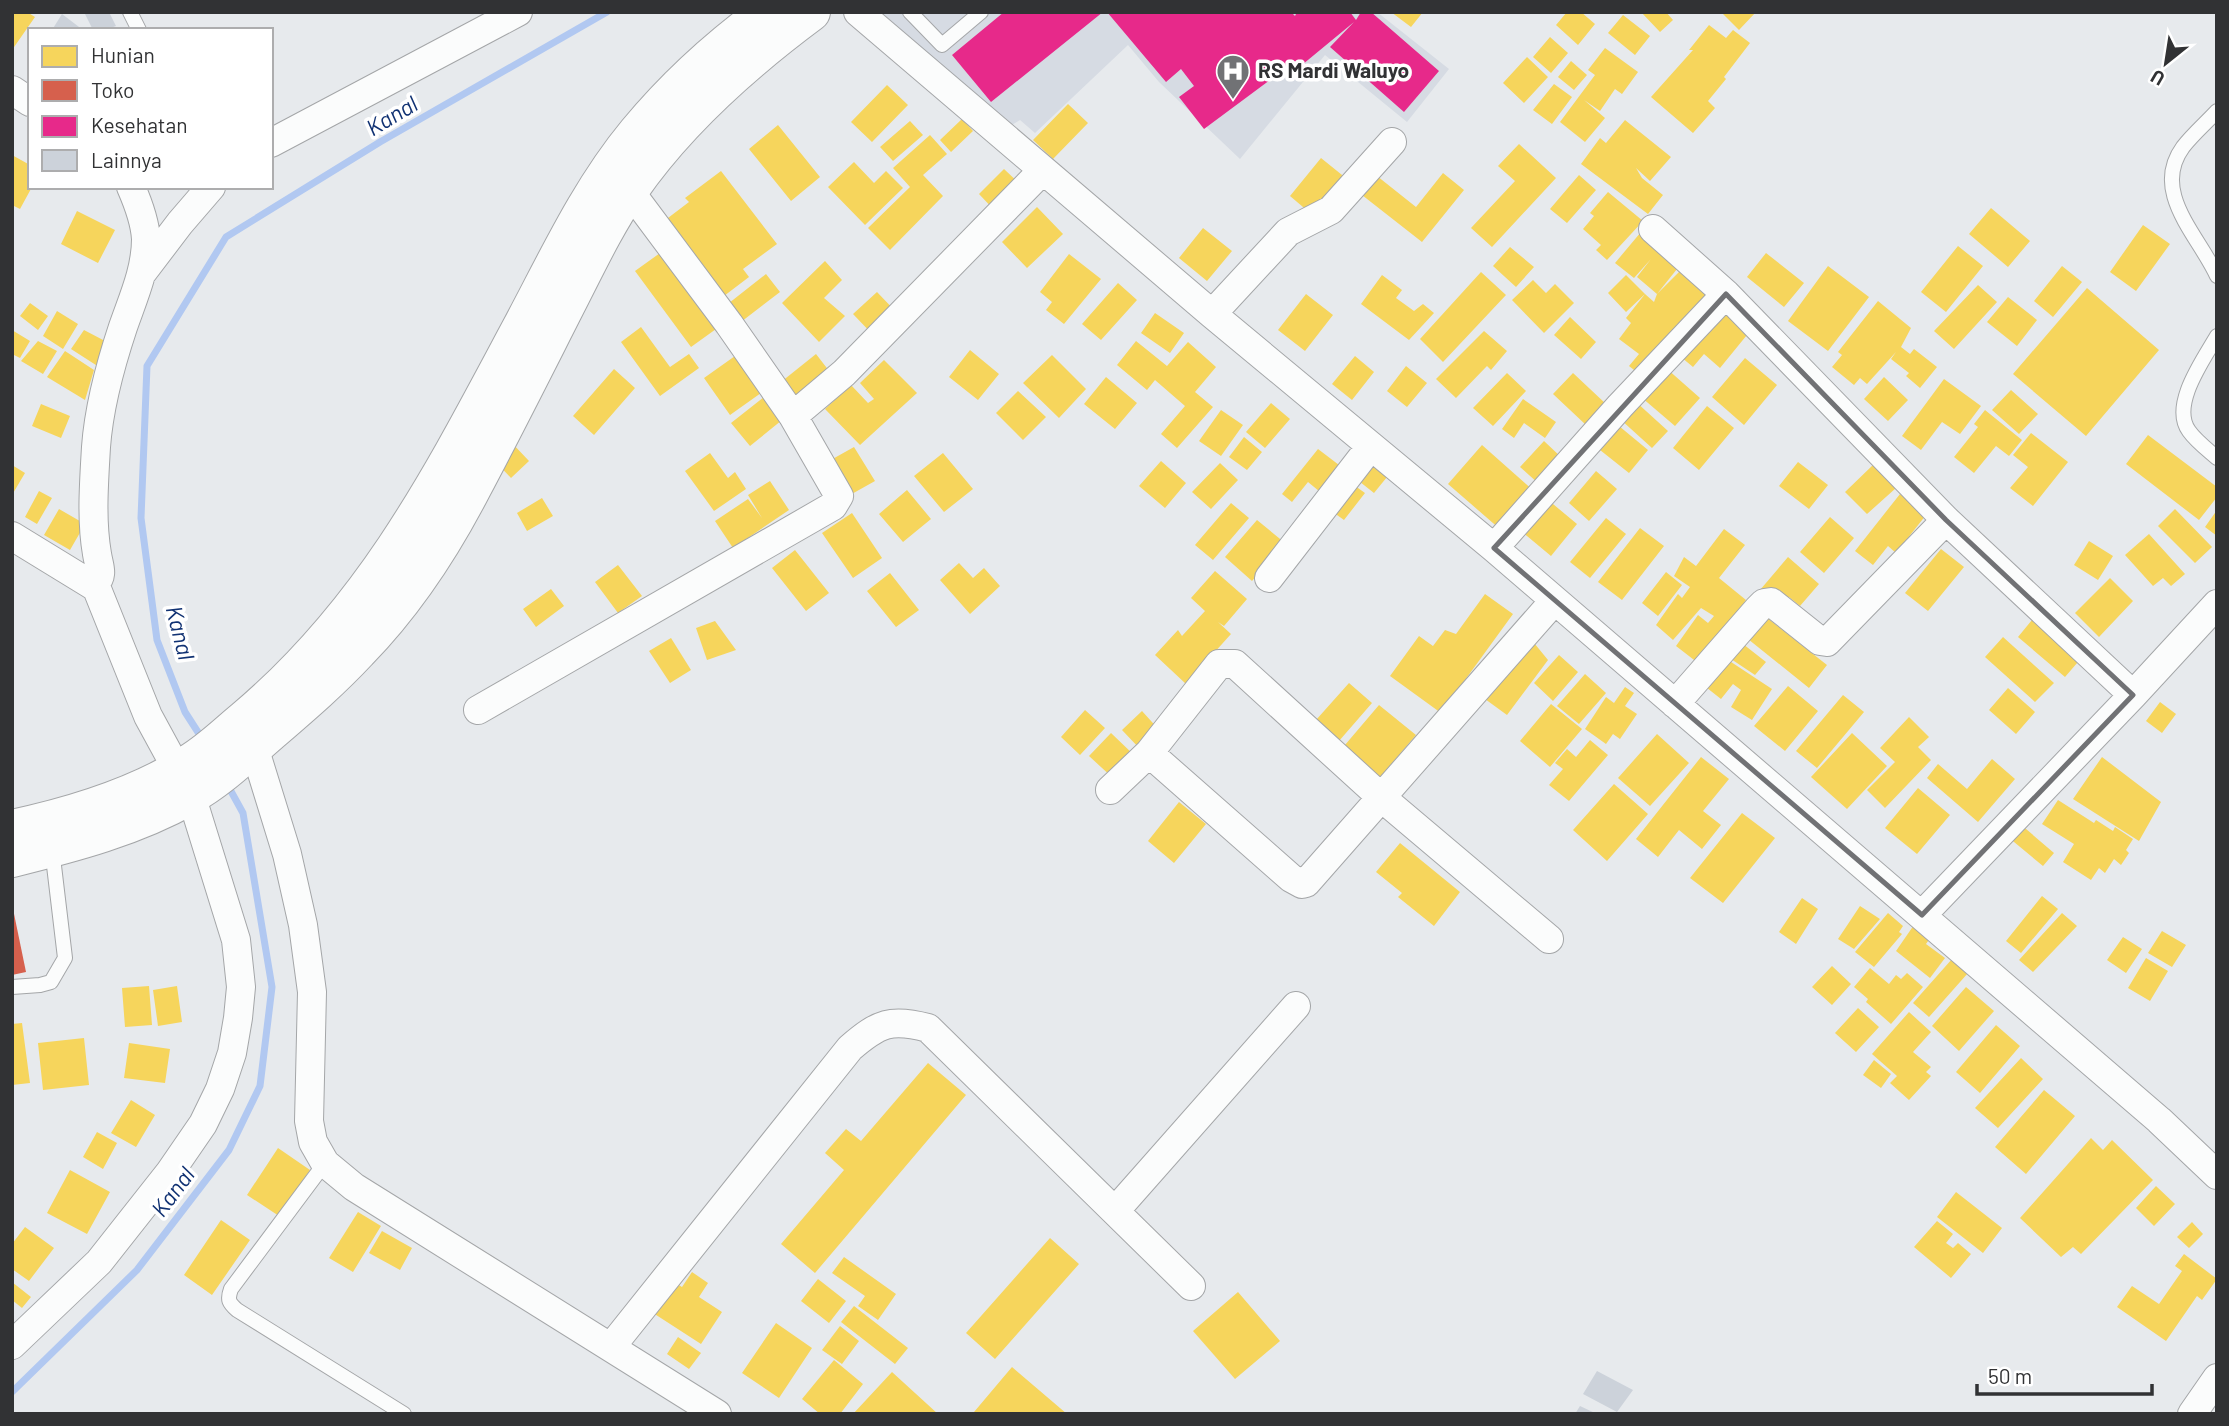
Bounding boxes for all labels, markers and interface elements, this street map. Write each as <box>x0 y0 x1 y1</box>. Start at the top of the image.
legend <box>28 28 273 189</box>
north arrow <box>2131 28 2201 98</box>
text: Hunian <box>91 42 155 67</box>
hospital icon: RS Mardi Waluyo <box>1214 52 1252 101</box>
place label: RS Mardi Waluyo <box>1258 57 1409 82</box>
text: U <box>2146 65 2168 91</box>
text: Toko <box>91 77 135 102</box>
water label: Kanal <box>361 89 422 141</box>
text: Kesehatan <box>91 112 187 137</box>
text: Lainnya <box>91 147 162 172</box>
water label: Kanal <box>161 603 201 663</box>
water label: Kanal <box>145 1161 200 1222</box>
scale bar <box>1977 1352 2152 1396</box>
text: 50 m <box>1988 1363 2032 1388</box>

